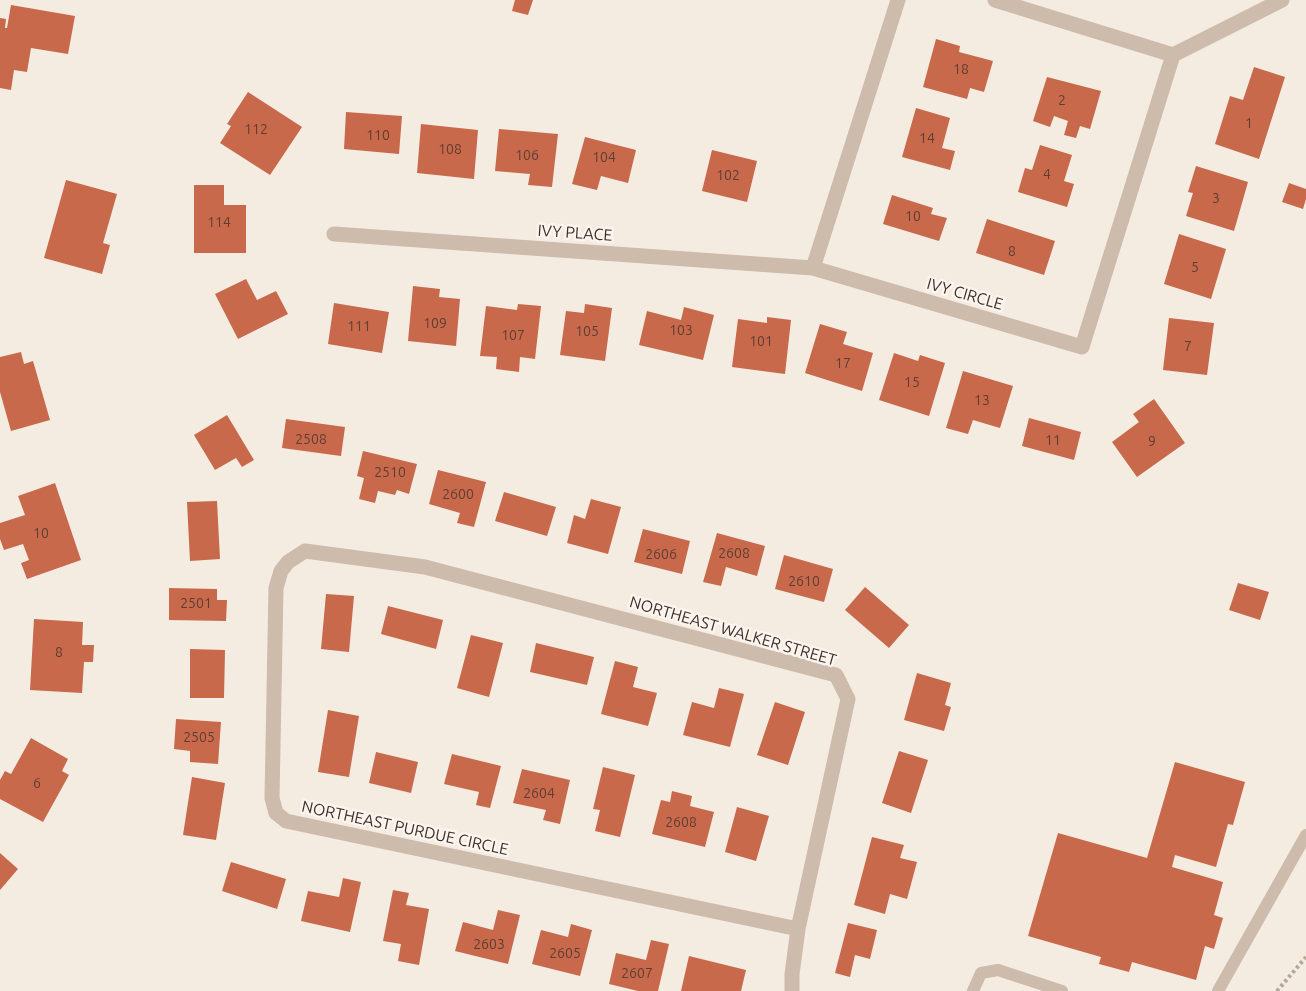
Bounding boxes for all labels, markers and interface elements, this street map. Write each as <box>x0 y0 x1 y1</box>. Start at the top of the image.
house number: 18 <box>953 61 969 77</box>
house number: 2 <box>1058 92 1066 108</box>
house number: 1 <box>1245 115 1253 131</box>
house number: 112 <box>244 121 268 137</box>
house number: 110 <box>366 127 390 143</box>
house number: 14 <box>919 130 935 146</box>
house number: 108 <box>438 141 462 157</box>
house number: 106 <box>515 147 539 163</box>
house number: 104 <box>592 149 616 165</box>
house number: 4 <box>1043 166 1051 182</box>
house number: 102 <box>716 167 740 183</box>
house number: 3 <box>1212 190 1220 206</box>
house number: 10 <box>905 208 921 224</box>
house number: 114 <box>207 214 231 230</box>
street label: IVY PLACE <box>537 221 613 245</box>
house number: 8 <box>1008 243 1016 259</box>
house number: 5 <box>1191 259 1199 275</box>
street label: IVY CIRCLE <box>925 274 1005 314</box>
house number: 109 <box>423 315 447 331</box>
house number: 111 <box>347 318 371 334</box>
house number: 103 <box>669 322 693 338</box>
house number: 105 <box>575 323 599 339</box>
house number: 107 <box>501 327 525 343</box>
house number: 101 <box>749 333 773 349</box>
house number: 7 <box>1184 338 1192 354</box>
house number: 17 <box>835 355 851 371</box>
house number: 15 <box>904 374 920 390</box>
house number: 13 <box>974 392 990 408</box>
house number: 2508 <box>295 431 327 447</box>
house number: 11 <box>1045 432 1061 448</box>
house number: 9 <box>1148 433 1156 449</box>
house number: 2510 <box>374 464 406 480</box>
house number: 2600 <box>442 486 474 502</box>
house number: 10 <box>33 525 49 541</box>
house number: 2608 <box>718 545 750 561</box>
house number: 2606 <box>645 546 677 562</box>
house number: 2610 <box>788 573 820 589</box>
street label: NORTHEAST WALKER STREET <box>627 592 839 670</box>
house number: 2501 <box>180 595 212 611</box>
house number: 8 <box>55 644 63 660</box>
house number: 2505 <box>183 729 215 745</box>
house number: 6 <box>33 775 41 791</box>
house number: 2604 <box>523 785 555 801</box>
street label: NORTHEAST PURDUE CIRCLE <box>300 797 510 859</box>
house number: 2608 <box>665 814 697 830</box>
house number: 2603 <box>473 936 505 952</box>
house number: 2605 <box>549 945 581 961</box>
house number: 2607 <box>621 965 653 981</box>

